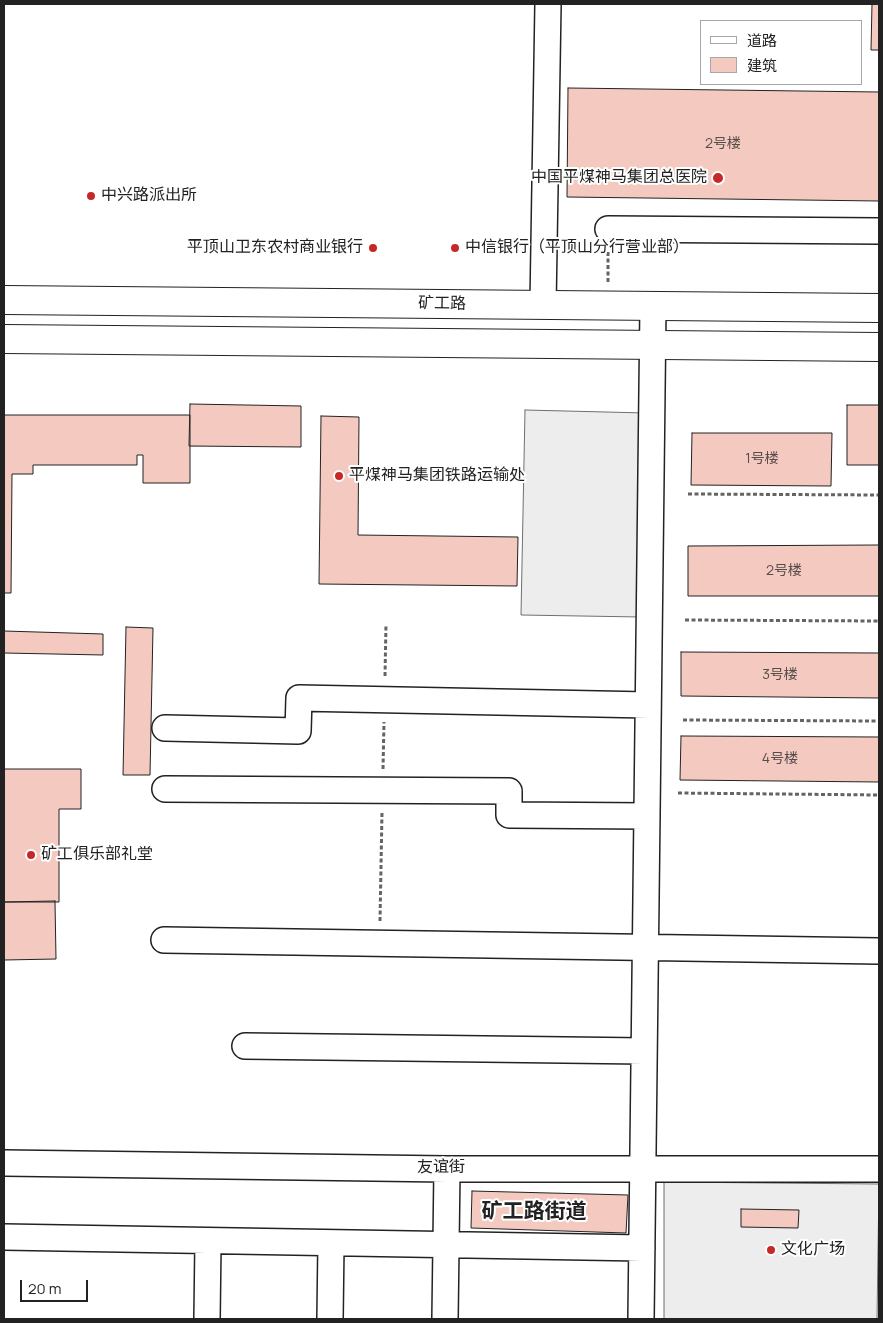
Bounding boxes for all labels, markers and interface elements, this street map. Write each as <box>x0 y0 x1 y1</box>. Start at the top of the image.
legend <box>700 20 863 85</box>
text: 道路 <box>747 30 777 51</box>
text: 建筑 <box>747 55 777 76</box>
house number: 2号楼 <box>705 136 741 152</box>
place label: 中国平煤神马集团总医院 <box>531 168 707 188</box>
marker: 中国平煤神马集团总医院 <box>711 171 725 185</box>
place label: 中兴路派出所 <box>101 186 197 206</box>
marker: 中兴路派出所 <box>85 190 97 202</box>
place label: 平顶山卫东农村商业银行 <box>187 238 363 258</box>
place label: 中信银行（平顶山分行营业部） <box>465 238 689 258</box>
marker: 平顶山卫东农村商业银行 <box>367 242 379 254</box>
marker: 中信银行（平顶山分行营业部） <box>449 242 461 254</box>
street label: 矿工路 <box>418 294 466 314</box>
house number: 1号楼 <box>745 451 779 467</box>
place label: 平煤神马集团铁路运输处 <box>349 466 525 486</box>
marker: 平煤神马集团铁路运输处 <box>333 470 345 482</box>
house number: 2号楼 <box>766 563 802 579</box>
house number: 3号楼 <box>762 667 798 683</box>
house number: 4号楼 <box>762 751 798 767</box>
place label: 矿工俱乐部礼堂 <box>41 845 153 865</box>
marker: 矿工俱乐部礼堂 <box>25 849 37 861</box>
street label: 友谊街 <box>417 1158 465 1178</box>
district label: 矿工路街道 <box>482 1199 586 1225</box>
place label: 文化广场 <box>781 1240 845 1260</box>
marker: 文化广场 <box>765 1244 777 1256</box>
scale bar <box>22 1270 90 1302</box>
text: 20 m <box>28 1278 61 1299</box>

